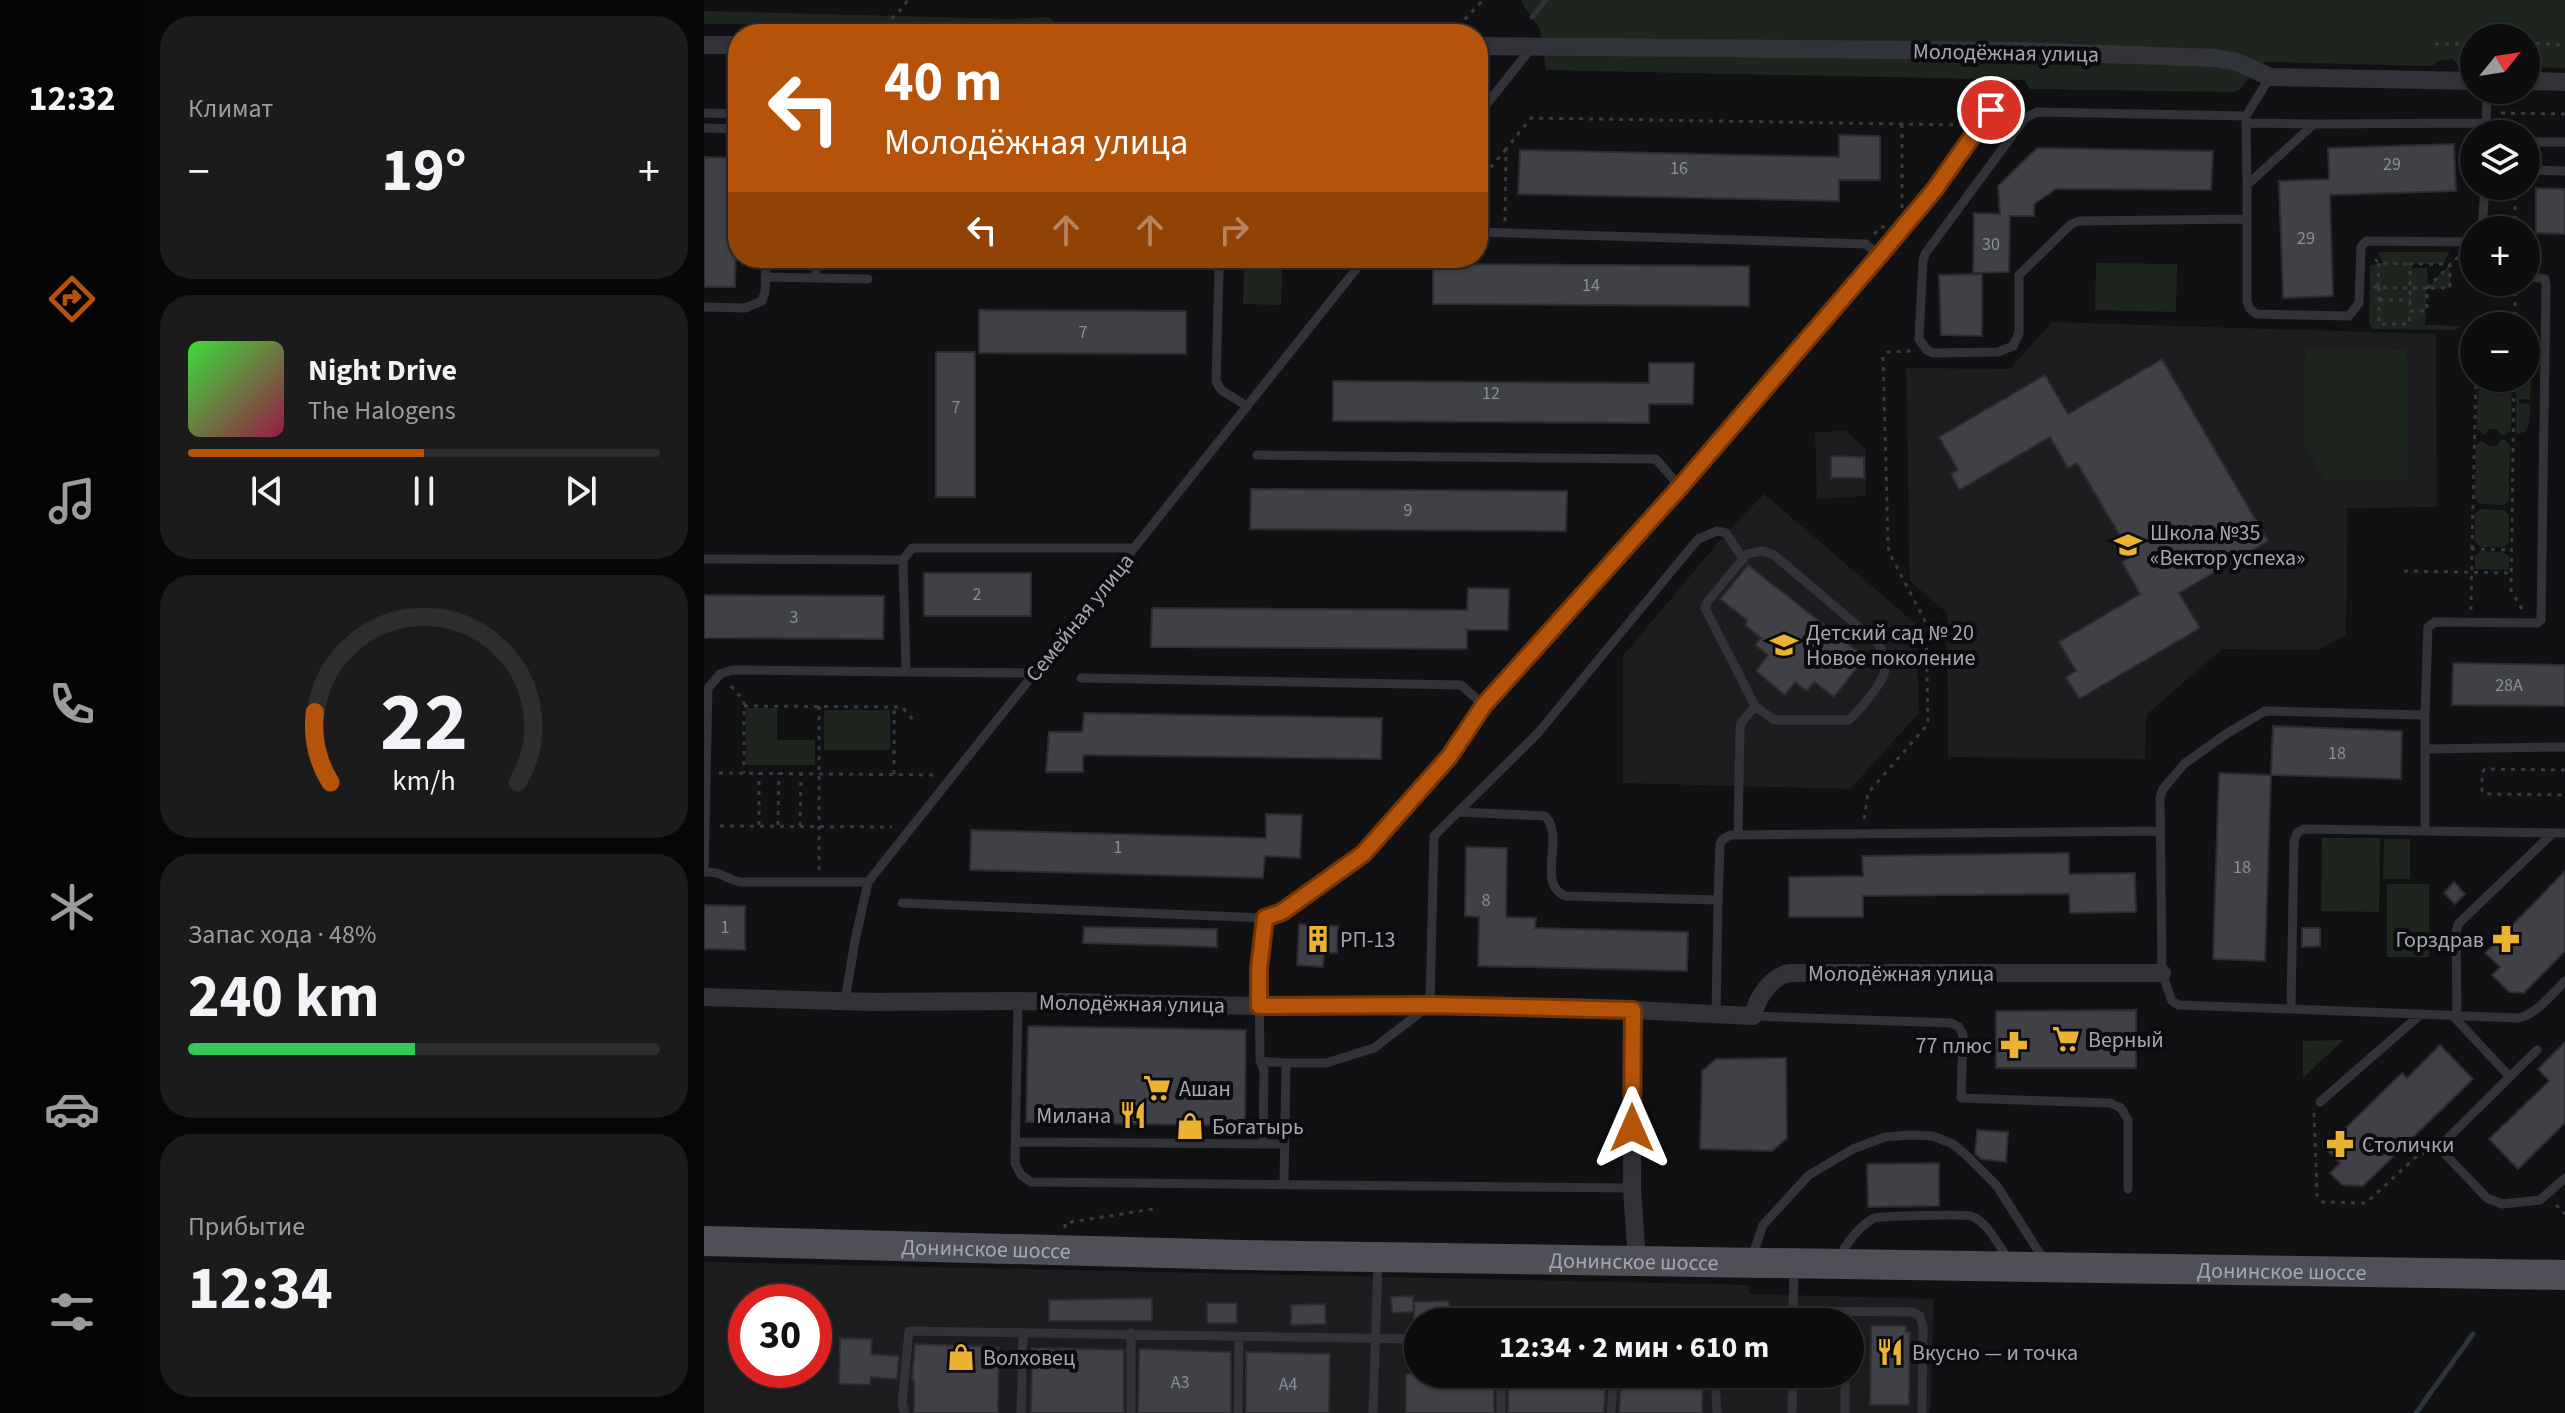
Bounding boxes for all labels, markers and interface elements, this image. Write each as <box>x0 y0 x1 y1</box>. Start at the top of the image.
north arrow <box>2460 24 2540 104</box>
map controls <box>2460 24 2540 392</box>
street label: Молодёжная улица <box>1913 35 2099 71</box>
text: 40 m <box>884 43 1002 122</box>
icon: left <box>752 56 856 160</box>
text: 12:32 <box>29 73 115 124</box>
pin <box>1957 76 2025 144</box>
icon: arrive <box>1969 88 2013 132</box>
text: Климат <box>188 90 273 127</box>
text: Молодёжная улица <box>884 117 1188 168</box>
button: layers <box>2460 120 2540 200</box>
text: 19° <box>381 129 467 214</box>
text: − <box>188 141 210 204</box>
text: + <box>638 141 660 204</box>
house number: 29 <box>2383 152 2401 177</box>
house number: 16 <box>1670 156 1688 181</box>
icon: left <box>960 208 1004 252</box>
icon: ahead <box>1044 208 1088 252</box>
icon: ahead <box>1128 208 1172 252</box>
icon: right <box>1212 208 1256 252</box>
button: + <box>2460 216 2540 296</box>
house number: 29 <box>2297 226 2315 251</box>
house number: 30 <box>1982 232 2000 257</box>
icon: directions <box>44 271 100 327</box>
house number: 14 <box>1582 273 1600 298</box>
button: − <box>2460 312 2540 392</box>
house number: 7 <box>1079 320 1088 345</box>
text: Night Drive <box>308 349 457 392</box>
house number: 12 <box>1482 381 1500 406</box>
text: The Halogens <box>308 392 456 429</box>
house number: 7 <box>952 395 961 420</box>
icon: previous <box>245 469 289 513</box>
icon: pause <box>402 469 446 513</box>
icon: next <box>559 469 603 513</box>
icon: music <box>44 473 100 529</box>
house number: 9 <box>1404 498 1413 523</box>
place label: Школа №35 «Вектор успеха» <box>2150 517 2305 574</box>
school or university icon: Школа №35 «Вектор успеха» <box>2113 530 2143 560</box>
street label: Семейная улица <box>1018 546 1142 689</box>
house number: 2 <box>973 582 982 607</box>
house number: 3 <box>790 605 799 630</box>
place label: Детский сад № 20 Новое поколение <box>1806 617 1976 674</box>
school or university icon: Детский сад № 20 Новое поколение <box>1769 630 1799 660</box>
text: 22 <box>380 663 468 781</box>
house number: 28А <box>2495 673 2523 698</box>
icon: phone <box>44 676 100 732</box>
house number: 18 <box>2328 741 2346 766</box>
text: km/h <box>392 761 456 801</box>
house number: 1 <box>1114 835 1122 860</box>
house number: 18 <box>2233 855 2251 880</box>
icon: climate <box>44 879 100 935</box>
house number: 8 <box>1482 888 1491 913</box>
house number: 1 <box>721 915 729 940</box>
text: Запас хода · 48% <box>188 916 376 953</box>
building icon: РП-13 <box>1303 924 1333 954</box>
place label: РП-13 <box>1340 924 1395 956</box>
place label: Горздрав <box>2395 924 2484 956</box>
pharmacy icon: Горздрав <box>2491 924 2521 954</box>
text: 240 km <box>188 955 379 1040</box>
street label: Молодёжная улица <box>1808 958 1994 990</box>
street label: Молодёжная улица <box>1039 986 1225 1022</box>
supermarket icon: Верный <box>2051 1024 2081 1054</box>
place label: Верный <box>2088 1024 2164 1056</box>
place label: 77 плюс <box>1916 1030 1992 1062</box>
pharmacy icon: 77 плюс <box>1999 1030 2029 1060</box>
supermarket icon: Ашан <box>1142 1073 1172 1103</box>
place label: Ашан <box>1179 1073 1231 1105</box>
icon: car <box>44 1081 100 1137</box>
position arrow <box>1590 1086 1674 1170</box>
place label: Милана <box>1036 1100 1111 1132</box>
restaurant icon: Милана <box>1118 1100 1148 1130</box>
shop icon: Богатырь <box>1175 1111 1205 1141</box>
place label: Богатырь <box>1212 1111 1304 1143</box>
pharmacy icon: Столички <box>2325 1129 2355 1159</box>
place label: Столички <box>2362 1129 2454 1161</box>
text: Прибытие <box>188 1208 305 1245</box>
street label: Донинское шоссе <box>901 1231 1071 1268</box>
street label: Донинское шоссе <box>1549 1245 1719 1279</box>
text: 12:34 <box>188 1247 333 1332</box>
street label: Донинское шоссе <box>2197 1254 2367 1289</box>
icon: filters <box>44 1284 100 1340</box>
speed limit sign: 30 <box>728 1284 832 1388</box>
text: 12:34 · 2 мин · 610 m <box>1499 1326 1769 1369</box>
restaurant icon: Вкусно — и точка <box>1875 1337 1905 1367</box>
place label: Вкусно — и точка <box>1912 1337 2078 1369</box>
shop icon: Волховец <box>946 1342 976 1372</box>
place label: Волховец <box>983 1342 1075 1374</box>
house number: А3 <box>1171 1370 1189 1395</box>
house number: А4 <box>1279 1372 1297 1397</box>

